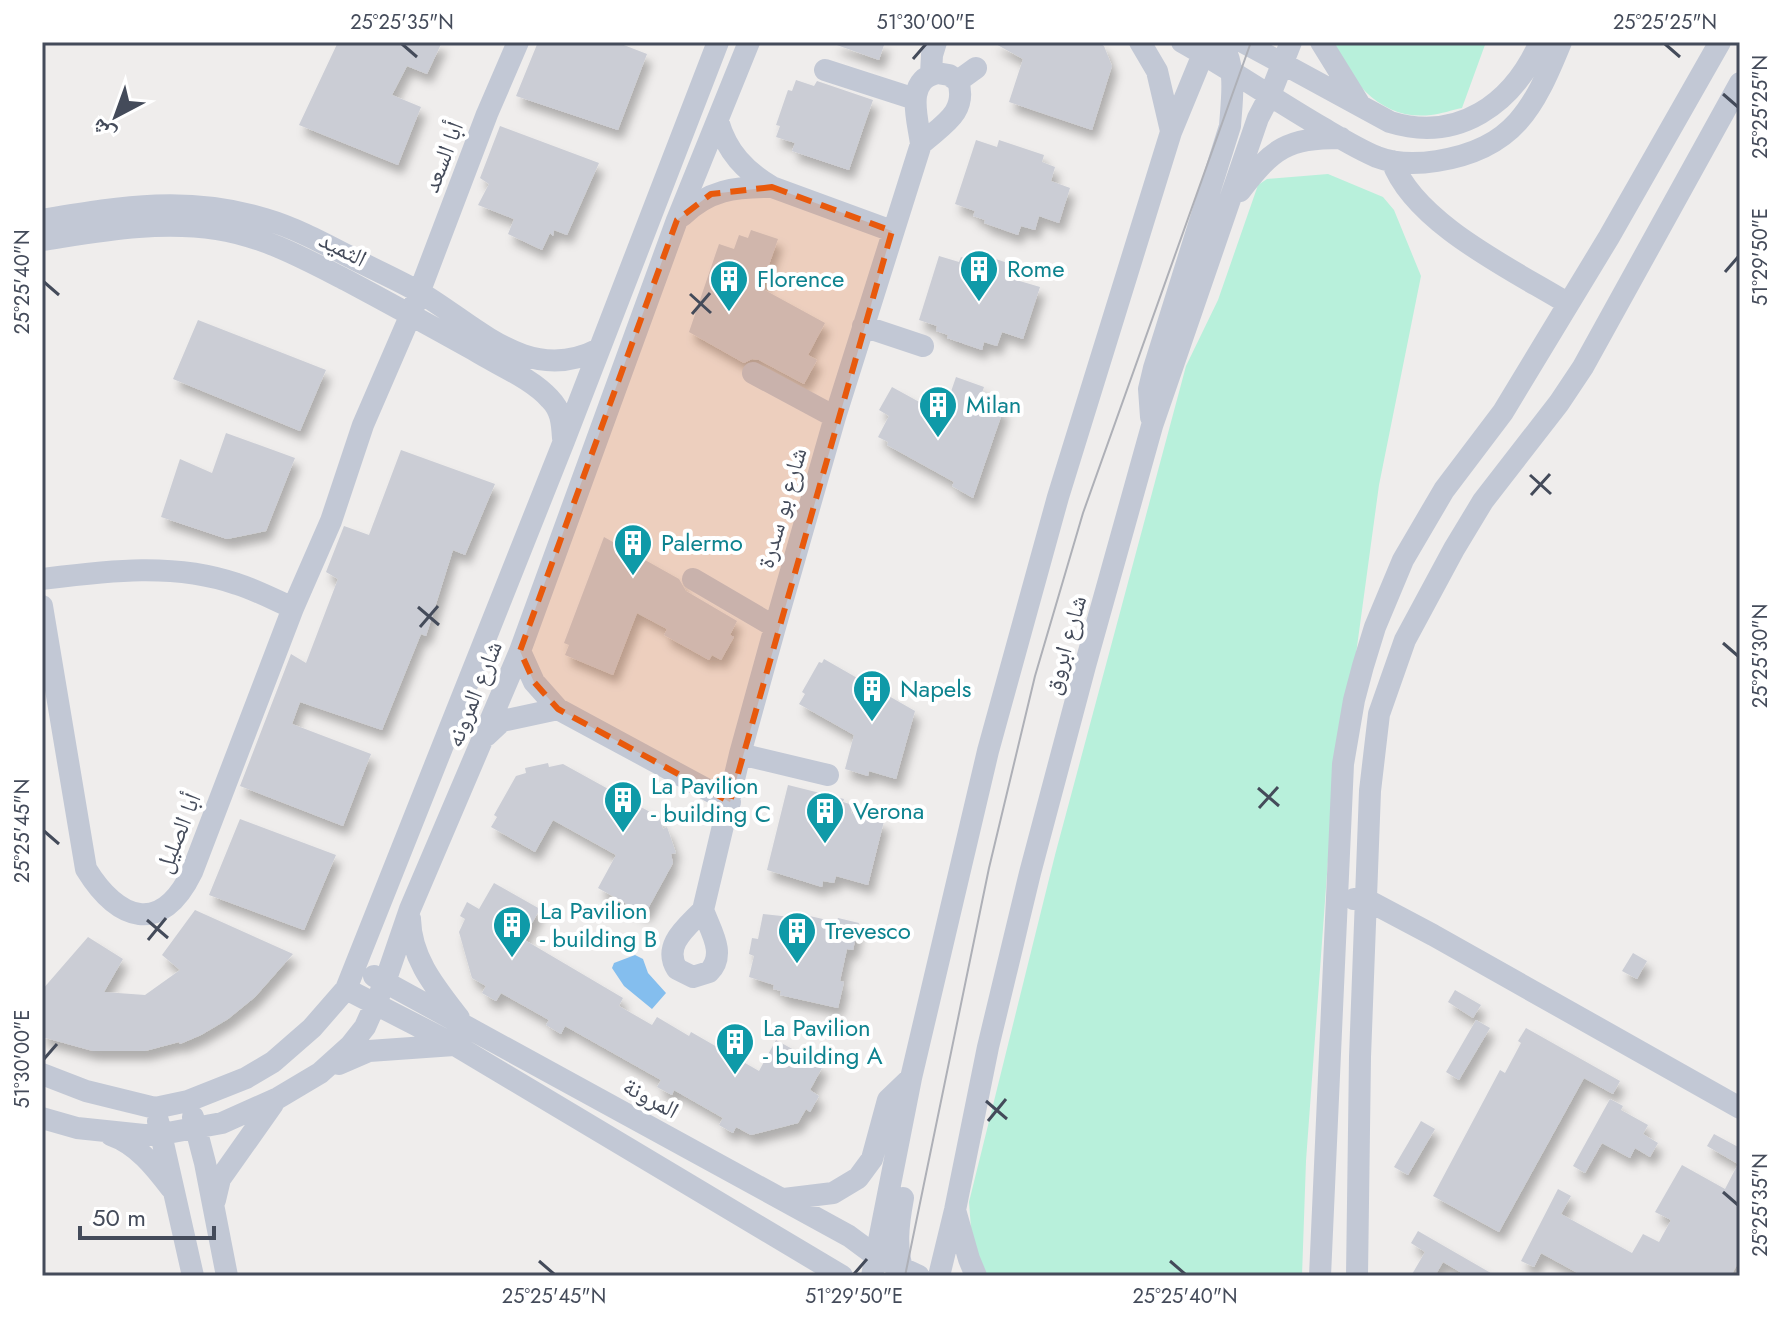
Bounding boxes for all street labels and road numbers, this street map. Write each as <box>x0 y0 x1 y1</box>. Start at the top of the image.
street label: أبا السعد <box>413 116 472 197</box>
street label: الثميد <box>313 222 373 275</box>
street label: شارع بو سدرة <box>748 443 815 572</box>
street label: شارع ابروق <box>1034 591 1095 699</box>
street label: شارع المرونه <box>436 635 511 752</box>
street label: أبا الصليل <box>146 787 209 878</box>
street label: المرونة <box>617 1068 686 1127</box>

